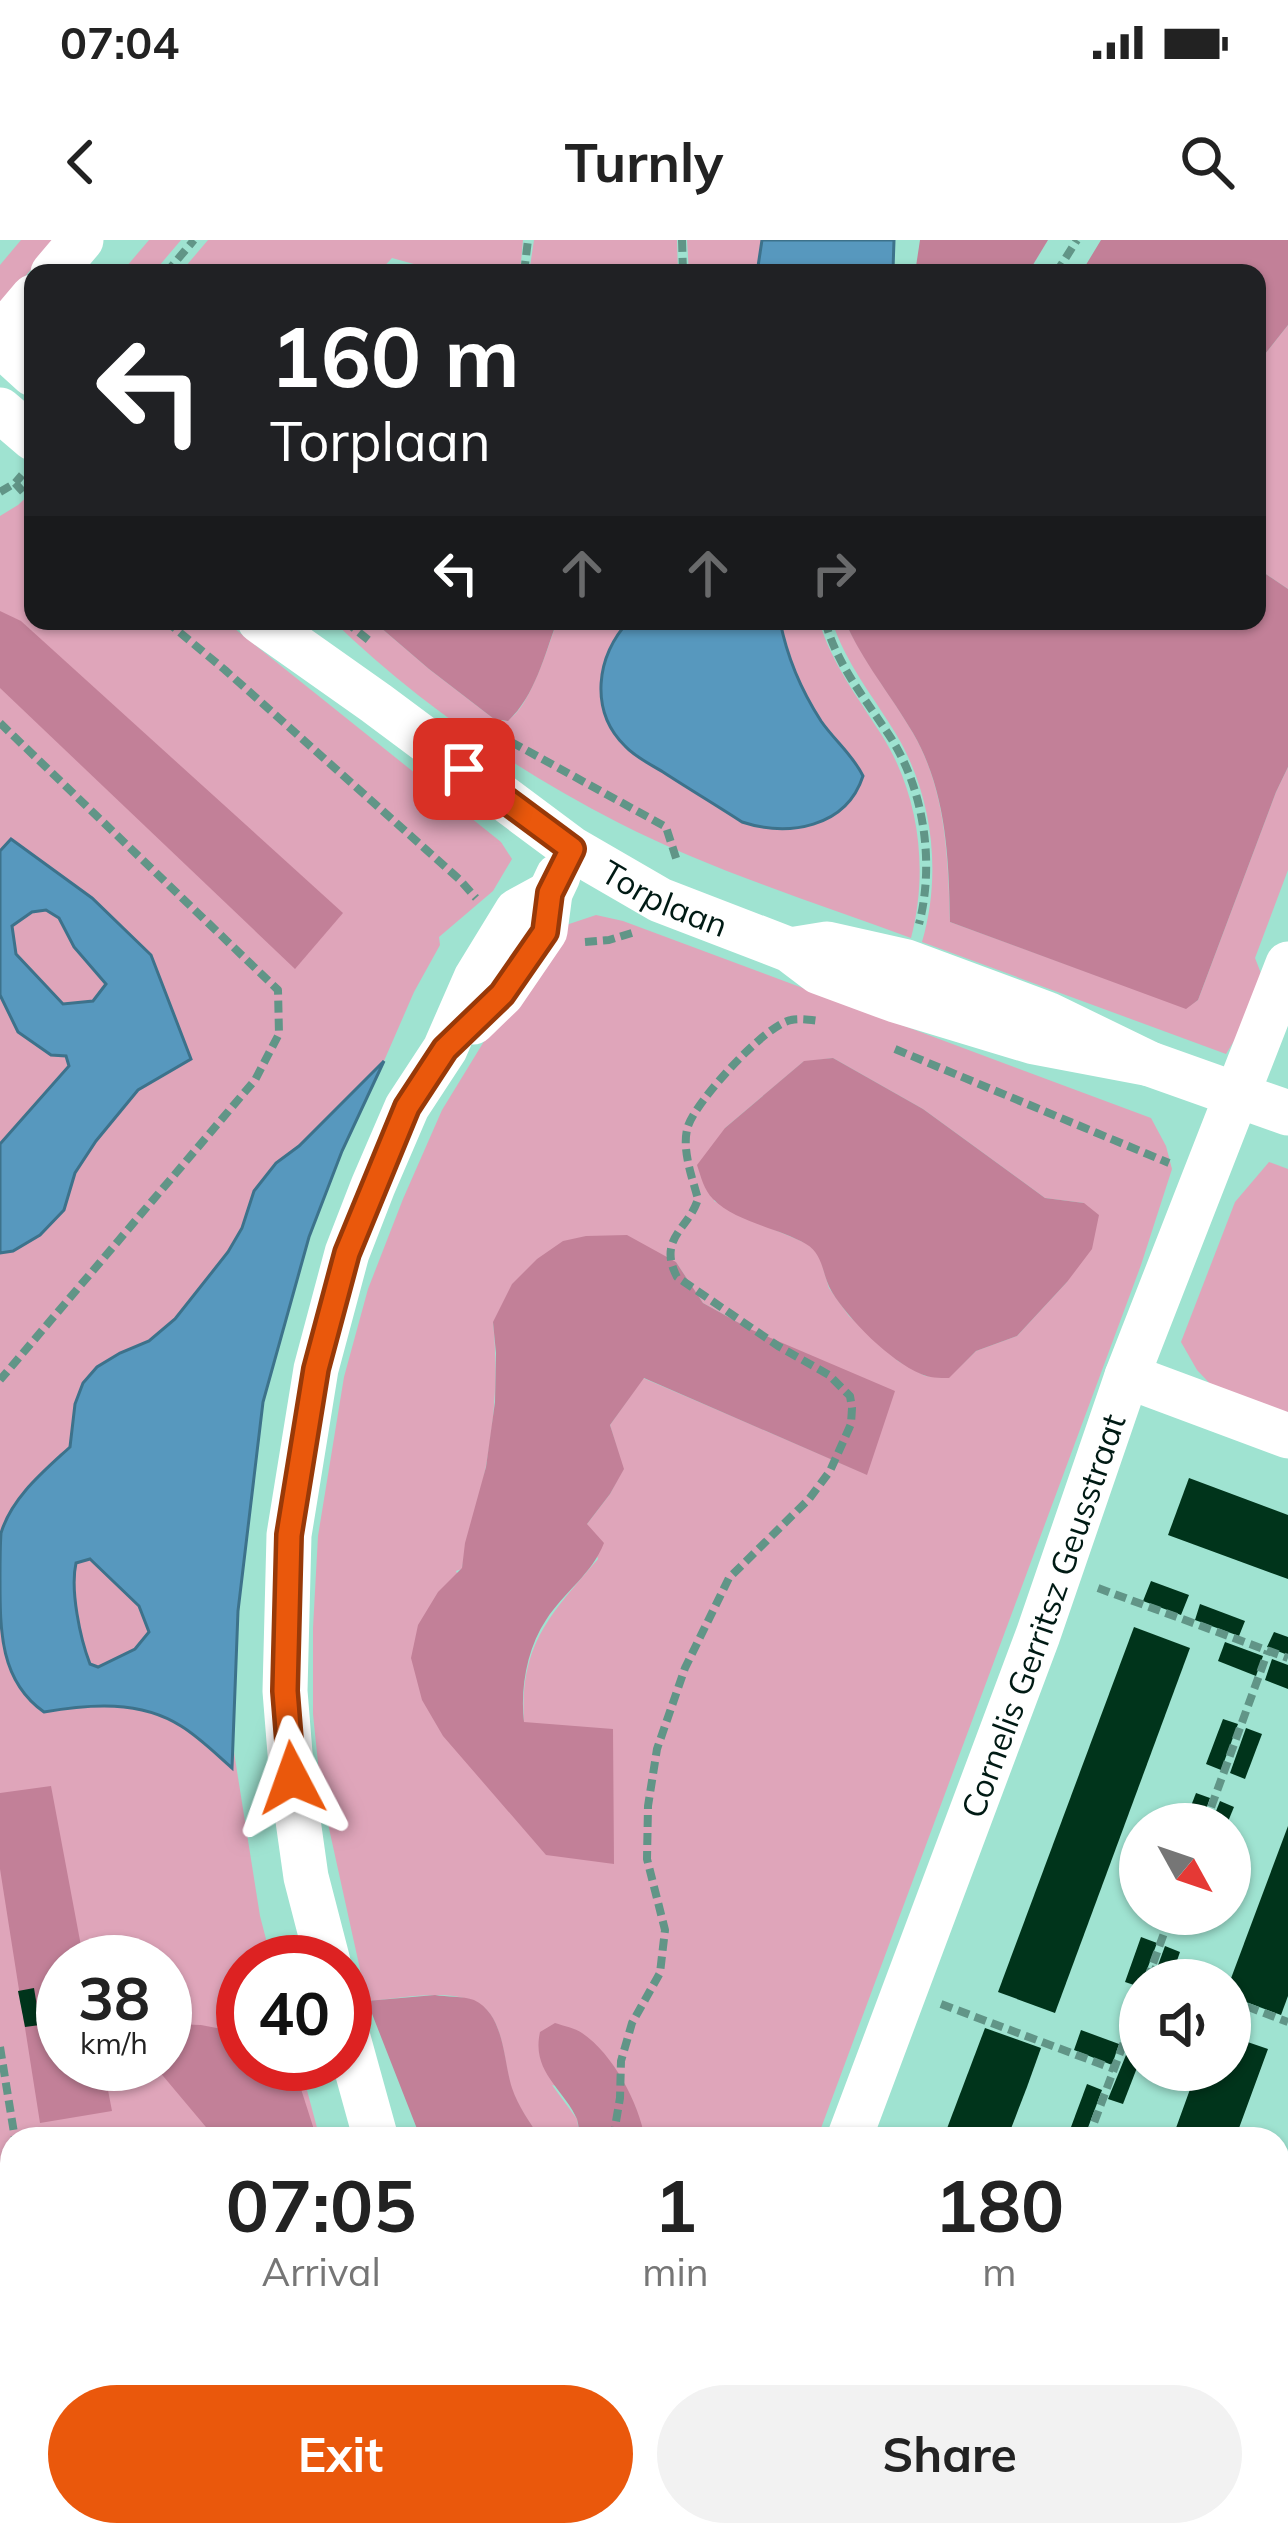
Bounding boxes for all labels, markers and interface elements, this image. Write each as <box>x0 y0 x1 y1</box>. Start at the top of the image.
text: 07:04 <box>60 14 179 70</box>
text: Turnly <box>565 128 723 196</box>
icon: back <box>48 129 114 195</box>
icon: search <box>1174 129 1240 195</box>
text: 160 m <box>270 303 520 408</box>
icon: left <box>72 312 228 468</box>
text: Torplaan <box>270 407 491 475</box>
icon: left <box>423 540 489 606</box>
icon: ahead <box>549 540 615 606</box>
icon: ahead <box>675 540 741 606</box>
icon: right <box>801 540 867 606</box>
pin <box>413 718 515 820</box>
icon: arrive <box>431 736 497 802</box>
street label: Torplaan <box>595 850 734 945</box>
street label: Cornelis Gerritsz Geusstraat <box>951 1408 1133 1823</box>
position arrow <box>229 1715 355 1841</box>
north arrow <box>1119 1803 1251 1935</box>
map controls <box>1119 1803 1251 2091</box>
speed limit sign: 40 <box>216 1935 372 2091</box>
button: sound <box>1119 1959 1251 2091</box>
text: 38 <box>78 1960 150 2035</box>
text: km/h <box>80 2024 148 2062</box>
text: 07:05 <box>226 2160 416 2250</box>
text: 1 <box>654 2160 697 2250</box>
text: 180 <box>935 2160 1064 2250</box>
text: Arrival <box>262 2247 381 2296</box>
text: min <box>642 2247 709 2296</box>
text: m <box>982 2247 1016 2296</box>
button: Exit <box>48 2385 633 2523</box>
button: Share <box>657 2385 1242 2523</box>

